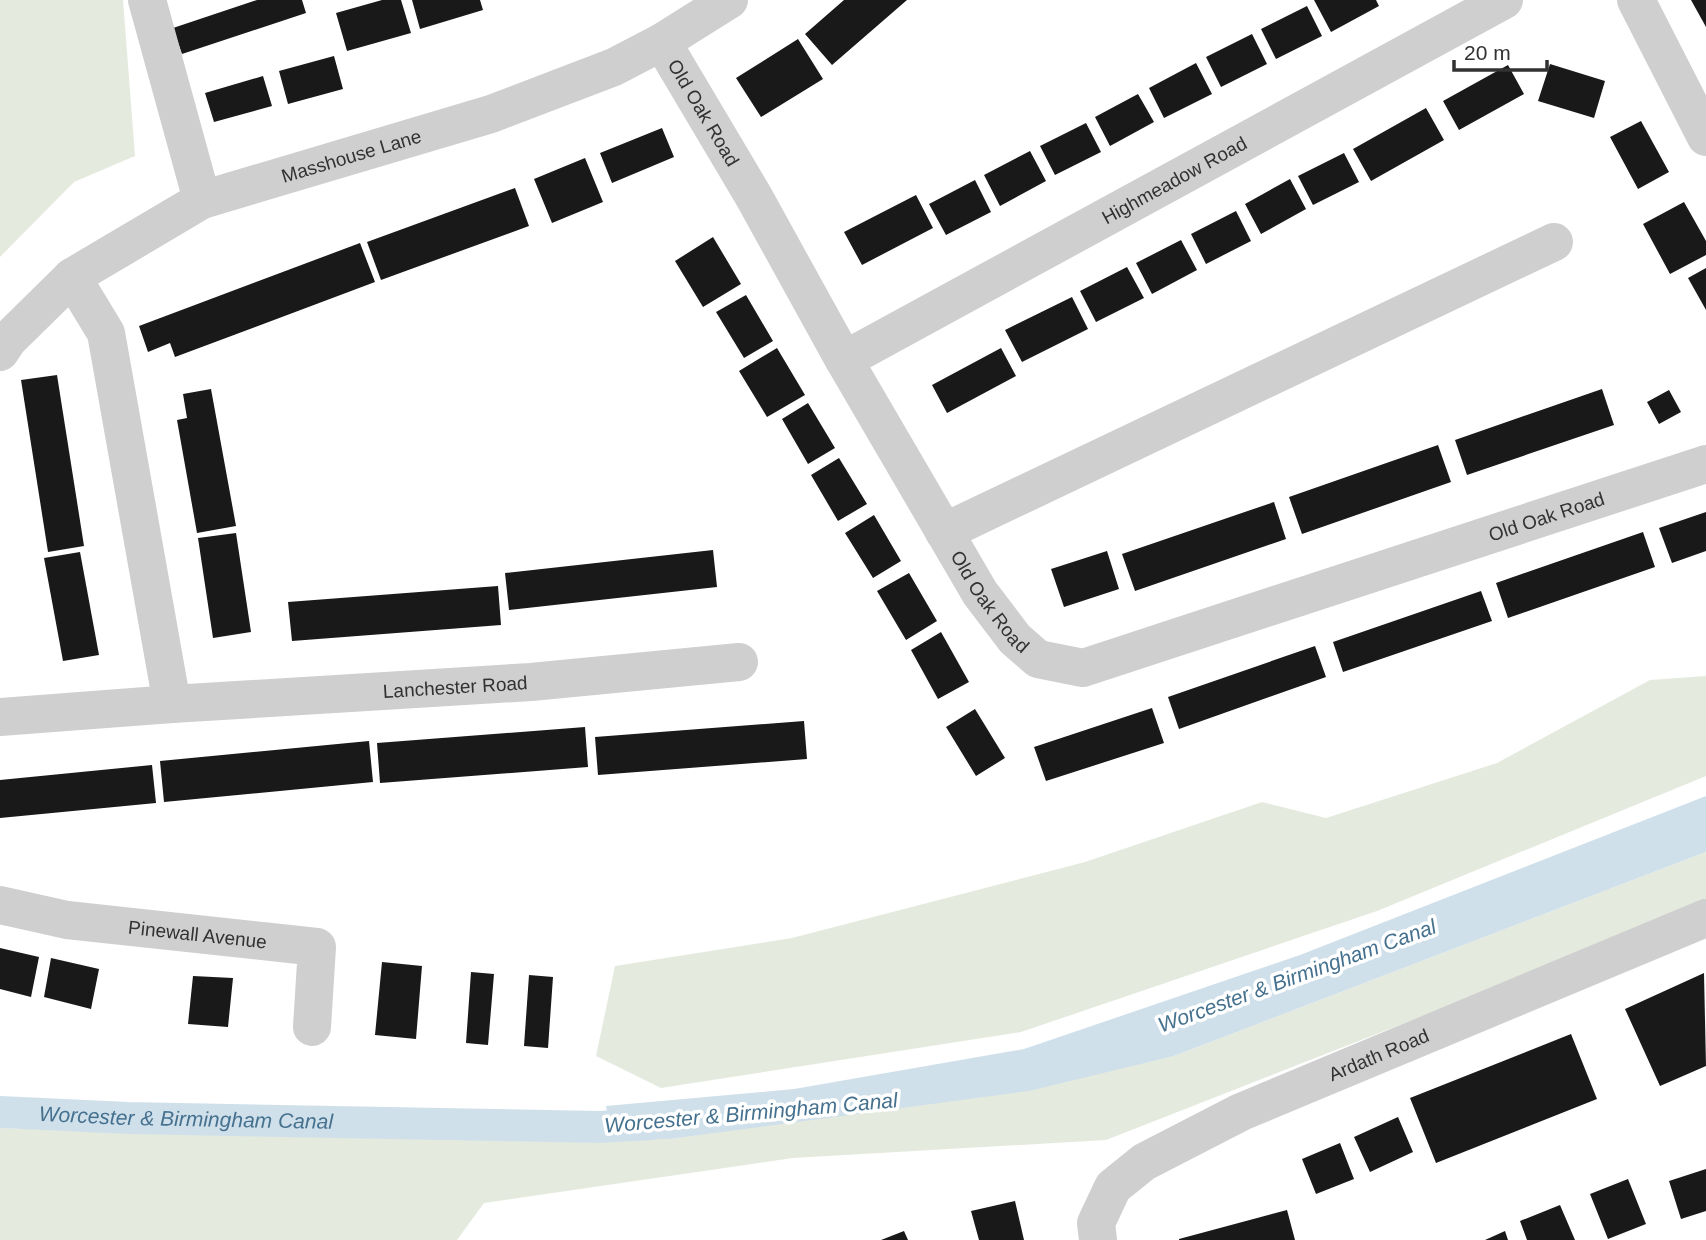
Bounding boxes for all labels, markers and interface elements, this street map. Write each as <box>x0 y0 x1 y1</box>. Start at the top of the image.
scale bar <box>1454 28 1547 72</box>
text: 20 m <box>1464 41 1511 64</box>
street label: Old Oak Road <box>664 56 743 170</box>
street label: Masshouse Lane <box>279 125 424 187</box>
street label: Highmeadow Road <box>1098 132 1250 228</box>
street label: Old Oak Road <box>1486 488 1607 545</box>
street label: Old Oak Road <box>947 547 1033 657</box>
street label: Lanchester Road <box>382 672 528 702</box>
water label: Worcester & Birmingham Canal <box>1155 914 1440 1037</box>
street label: Pinewall Avenue <box>127 917 268 953</box>
street label: Ardath Road <box>1325 1025 1432 1085</box>
water label: Worcester & Birmingham Canal <box>603 1088 900 1137</box>
water label: Worcester & Birmingham Canal <box>38 1102 335 1133</box>

